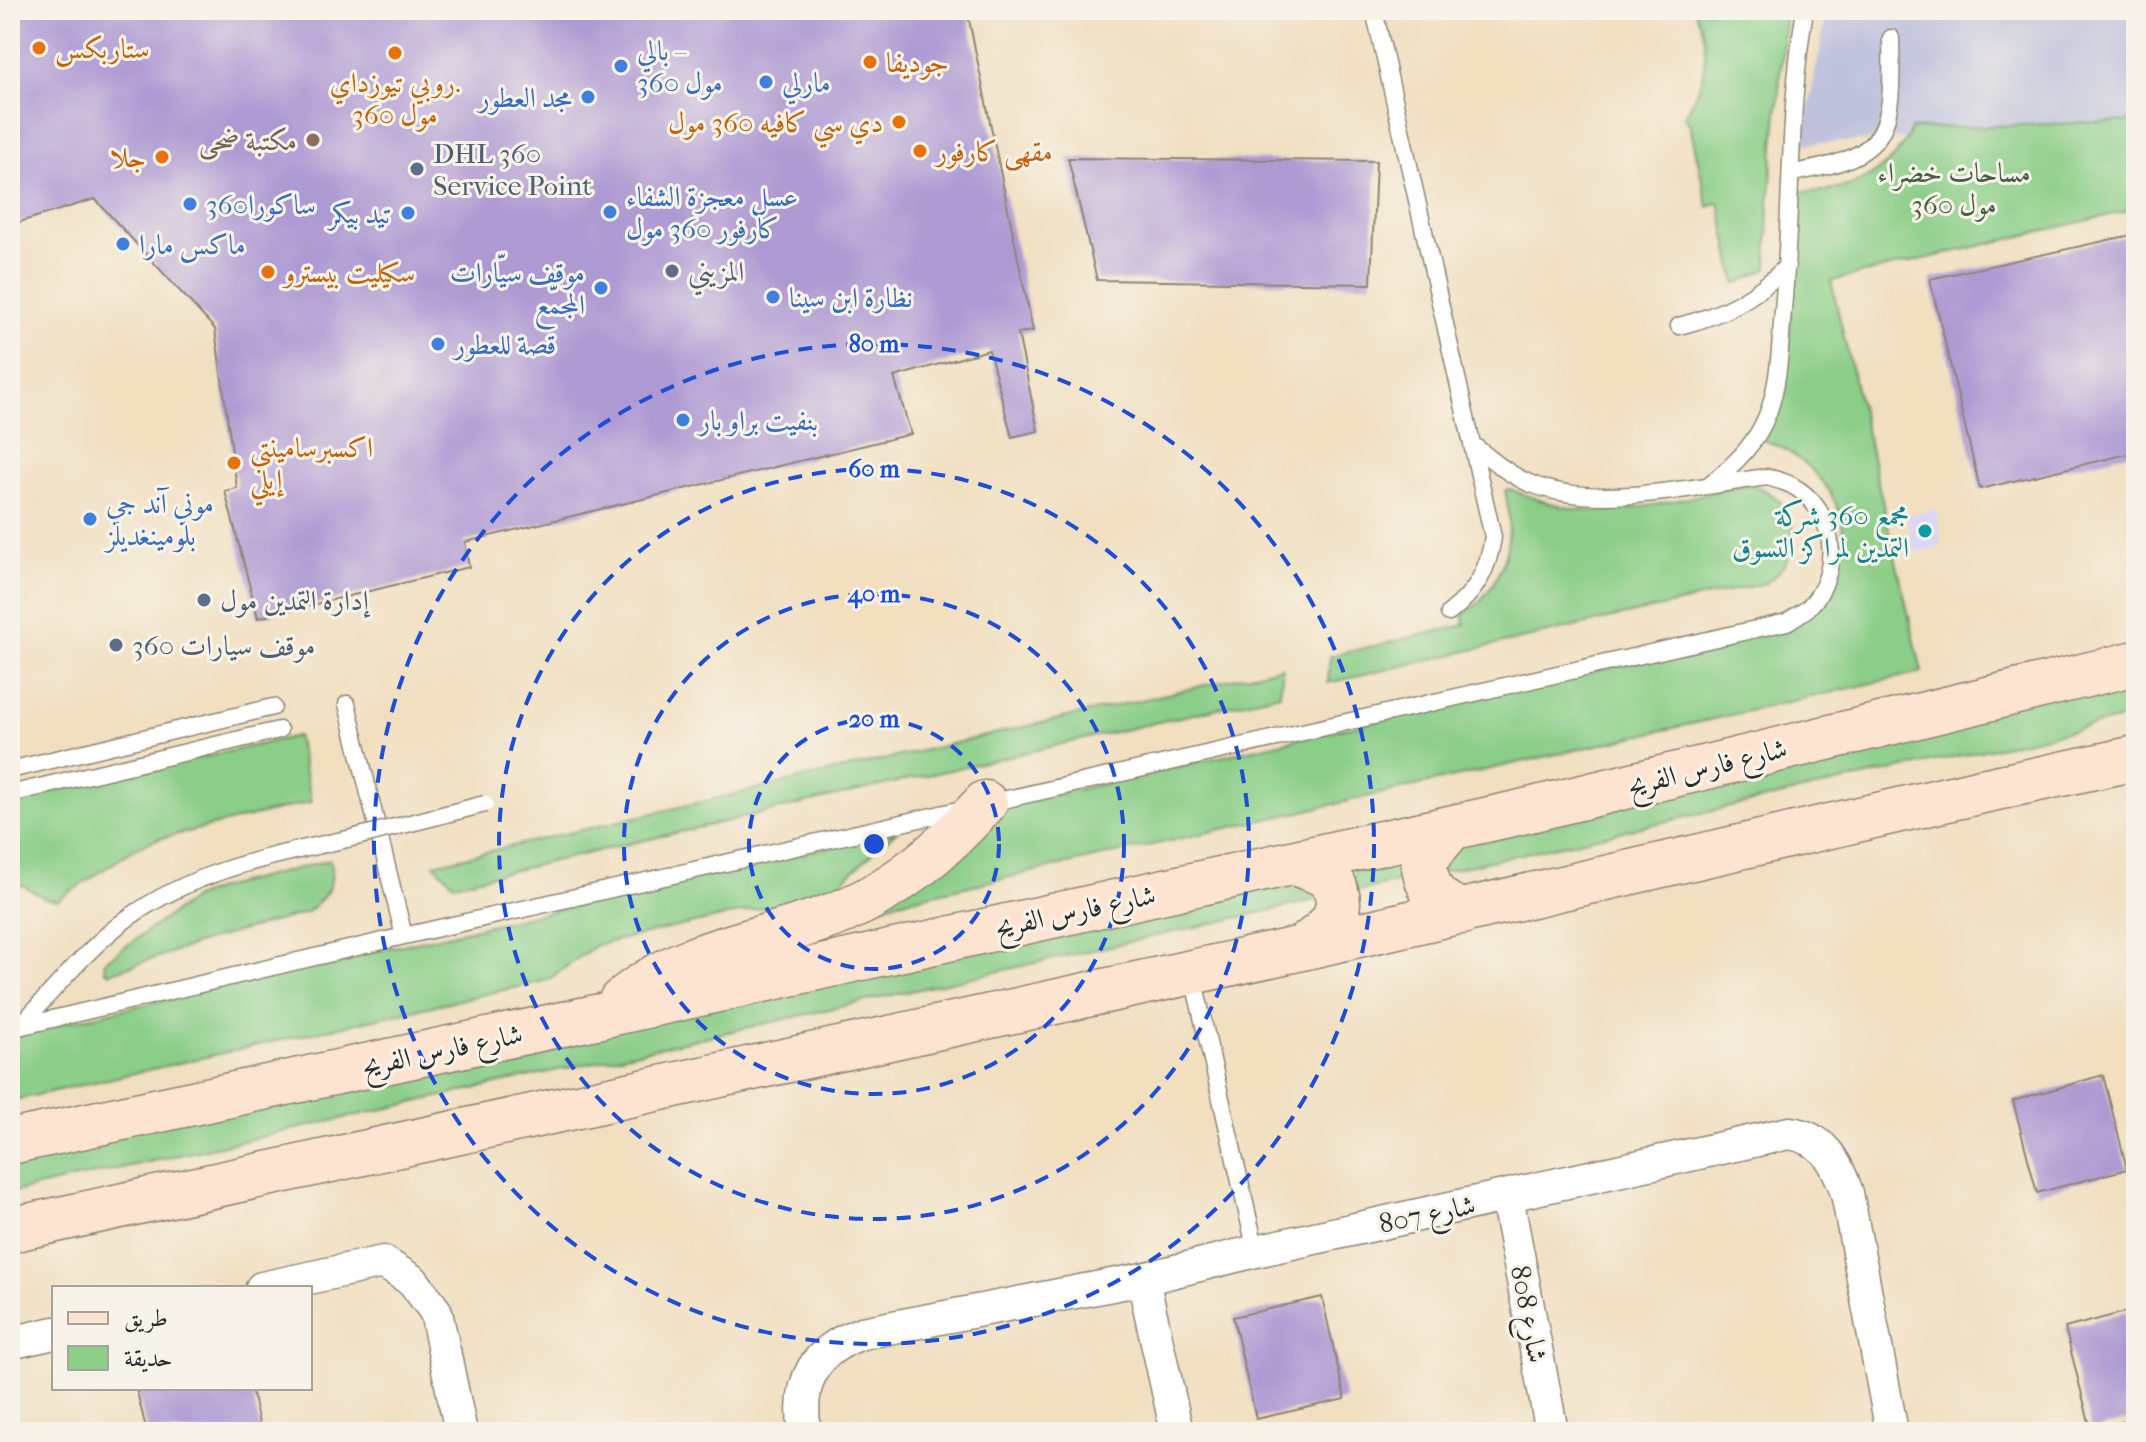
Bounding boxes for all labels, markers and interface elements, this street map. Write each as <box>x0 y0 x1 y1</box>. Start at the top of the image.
place label: ستاربكس <box>55 32 150 67</box>
place label: بالي – 360 مول <box>637 34 723 100</box>
marker: ستاربكس <box>30 39 48 57</box>
marker: روبي تيوزداي. 360 مول <box>386 44 404 62</box>
place label: جوديفا <box>886 46 949 80</box>
marker: جوديفا <box>861 53 879 71</box>
marker: بالي – 360 مول <box>612 57 630 75</box>
place label: روبي تيوزداي. 360 مول <box>329 66 461 132</box>
place label: مارلي <box>782 66 831 105</box>
marker: مارلي <box>757 73 775 91</box>
place label: مجد العطور <box>475 81 572 115</box>
marker: مجد العطور <box>579 88 597 106</box>
place label: دي سي كافيه 360 مول <box>668 106 883 149</box>
marker: دي سي كافيه 360 مول <box>890 113 908 131</box>
place label: مكتبة ضحى <box>199 124 297 160</box>
marker: مكتبة ضحى <box>304 131 322 149</box>
place label: مقهى كارفور <box>933 135 1053 171</box>
place label: DHL 360 Service Point <box>433 137 592 202</box>
place label: جلا <box>110 141 146 174</box>
marker: مقهى كارفور <box>911 142 929 160</box>
marker: جلا <box>153 148 171 166</box>
park label: مساحات خضراء 360 مول <box>1877 156 2031 222</box>
marker: DHL 360 Service Point <box>408 160 426 178</box>
place label: عسل معجزة الشفاء كارفور 360 مول <box>626 180 798 246</box>
place label: ساكورا360 <box>206 188 316 222</box>
marker: ساكورا360 <box>181 195 199 213</box>
place label: تيد بيكر <box>326 197 392 232</box>
marker: عسل معجزة الشفاء كارفور 360 مول <box>601 203 619 221</box>
marker: تيد بيكر <box>399 204 417 222</box>
place label: ماكس مارا <box>139 228 246 263</box>
marker: ماكس مارا <box>114 235 132 253</box>
place label: موقف سيّارات المجمّع <box>450 253 585 330</box>
place label: المزيني <box>688 255 744 296</box>
place label: سكيليت بيسترو <box>281 256 415 289</box>
marker: المزيني <box>663 262 681 280</box>
marker: سكيليت بيسترو <box>259 263 277 281</box>
marker: موقف سيّارات المجمّع <box>592 279 610 297</box>
place label: نظارة ابن سينا <box>789 281 913 314</box>
marker: نظارة ابن سينا <box>764 288 782 306</box>
place label: قصة للعطور <box>451 328 556 362</box>
text: 80 m <box>849 330 900 358</box>
marker: قصة للعطور <box>429 335 447 353</box>
place label: بنفيت براو بار <box>696 404 818 438</box>
marker: بنفيت براو بار <box>674 411 692 429</box>
place label: اكسبرسامينتي إيلي <box>250 431 373 506</box>
marker: اكسبرسامينتي إيلي <box>225 454 243 472</box>
text: 60 m <box>848 455 901 483</box>
place label: موني آند جي بلومينغديلز <box>103 487 214 553</box>
place label: مجمع 360 شركة التمدين لمراكز التسوق <box>1732 499 1909 565</box>
marker: موني آند جي بلومينغديلز <box>81 510 99 528</box>
marker: مجمع 360 شركة التمدين لمراكز التسوق <box>1916 522 1934 540</box>
text: 40 m <box>847 580 901 609</box>
place label: إدارة التمدين مول <box>220 584 371 619</box>
marker: إدارة التمدين مول <box>195 591 213 609</box>
place label: موقف سيارات 360 <box>132 629 315 663</box>
marker: موقف سيارات 360 <box>107 636 125 654</box>
text: 20 m <box>849 705 900 733</box>
street label: شارع فارس الفريح <box>1624 731 1792 811</box>
centre of rings <box>860 830 888 858</box>
street label: شارع فارس الفريح <box>992 878 1160 952</box>
street label: شارع فارس الفريح <box>359 1017 527 1091</box>
street label: شارع 807 <box>1376 1188 1480 1247</box>
street label: شارع 808 <box>1497 1263 1555 1367</box>
legend <box>52 1286 312 1390</box>
text: طريق <box>124 1304 168 1333</box>
text: حديقة <box>124 1344 173 1373</box>

